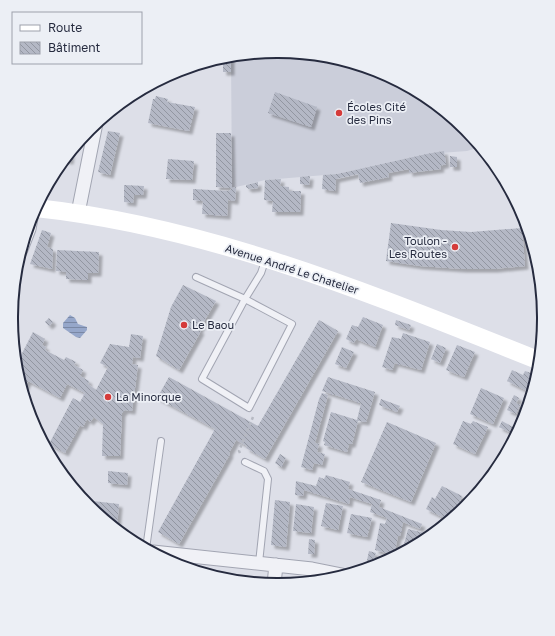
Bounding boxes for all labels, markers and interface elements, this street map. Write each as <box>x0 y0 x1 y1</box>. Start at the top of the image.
legend <box>12 12 142 64</box>
text: Route <box>48 20 82 35</box>
text: Bâtiment <box>48 40 101 55</box>
place label: Écoles Cité des Pins <box>347 100 406 126</box>
marker: Écoles Cité des Pins <box>334 108 344 118</box>
place label: Toulon - Les Routes <box>389 234 447 260</box>
street label: Avenue André Le Chatelier <box>224 241 361 296</box>
marker: Toulon - Les Routes <box>450 242 460 252</box>
place label: Le Baou <box>192 318 234 331</box>
marker: Le Baou <box>179 320 189 330</box>
place label: La Minorque <box>116 390 181 403</box>
marker: La Minorque <box>103 392 113 402</box>

